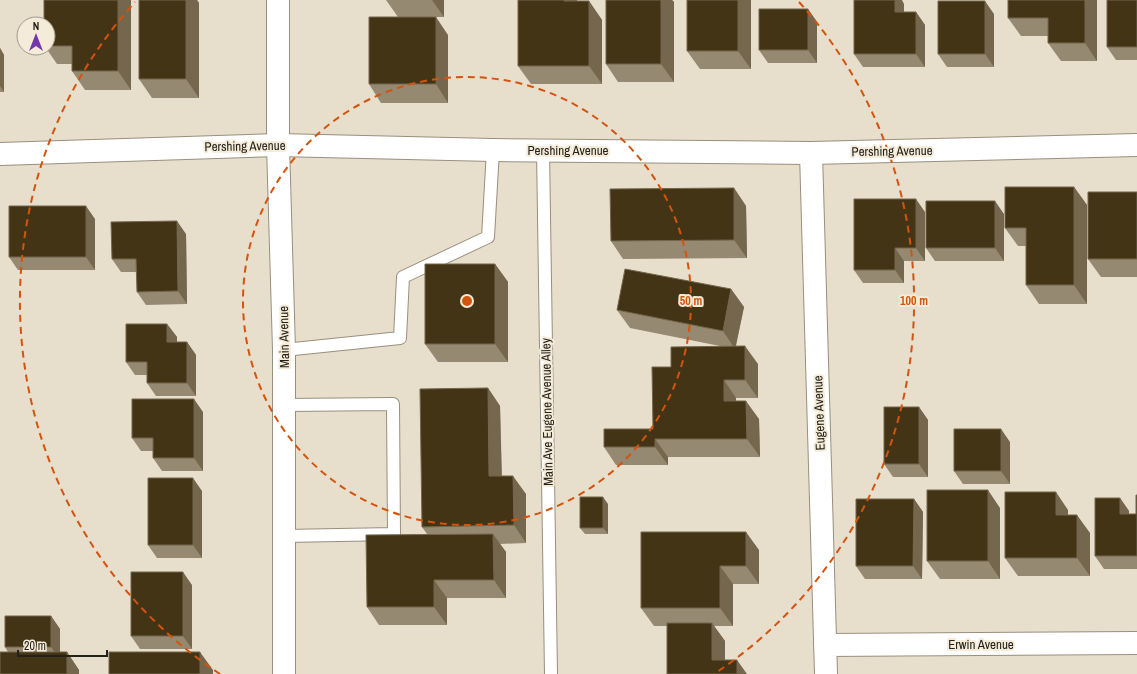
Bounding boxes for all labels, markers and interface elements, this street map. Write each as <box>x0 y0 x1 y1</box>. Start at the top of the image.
north arrow <box>16 16 56 56</box>
text: N <box>33 19 39 33</box>
street label: Pershing Avenue <box>204 137 286 155</box>
street label: Pershing Avenue <box>527 142 609 159</box>
street label: Pershing Avenue <box>851 142 933 160</box>
text: 50 m <box>680 293 702 309</box>
text: 100 m <box>900 293 928 309</box>
centre of rings <box>460 294 474 308</box>
street label: Main Avenue <box>275 306 293 368</box>
street label: Main Ave Eugene Avenue Alley <box>537 337 557 486</box>
street label: Eugene Avenue <box>809 375 829 451</box>
scale bar <box>18 632 107 658</box>
street label: Erwin Avenue <box>948 636 1014 653</box>
text: 20 m <box>24 638 46 654</box>

